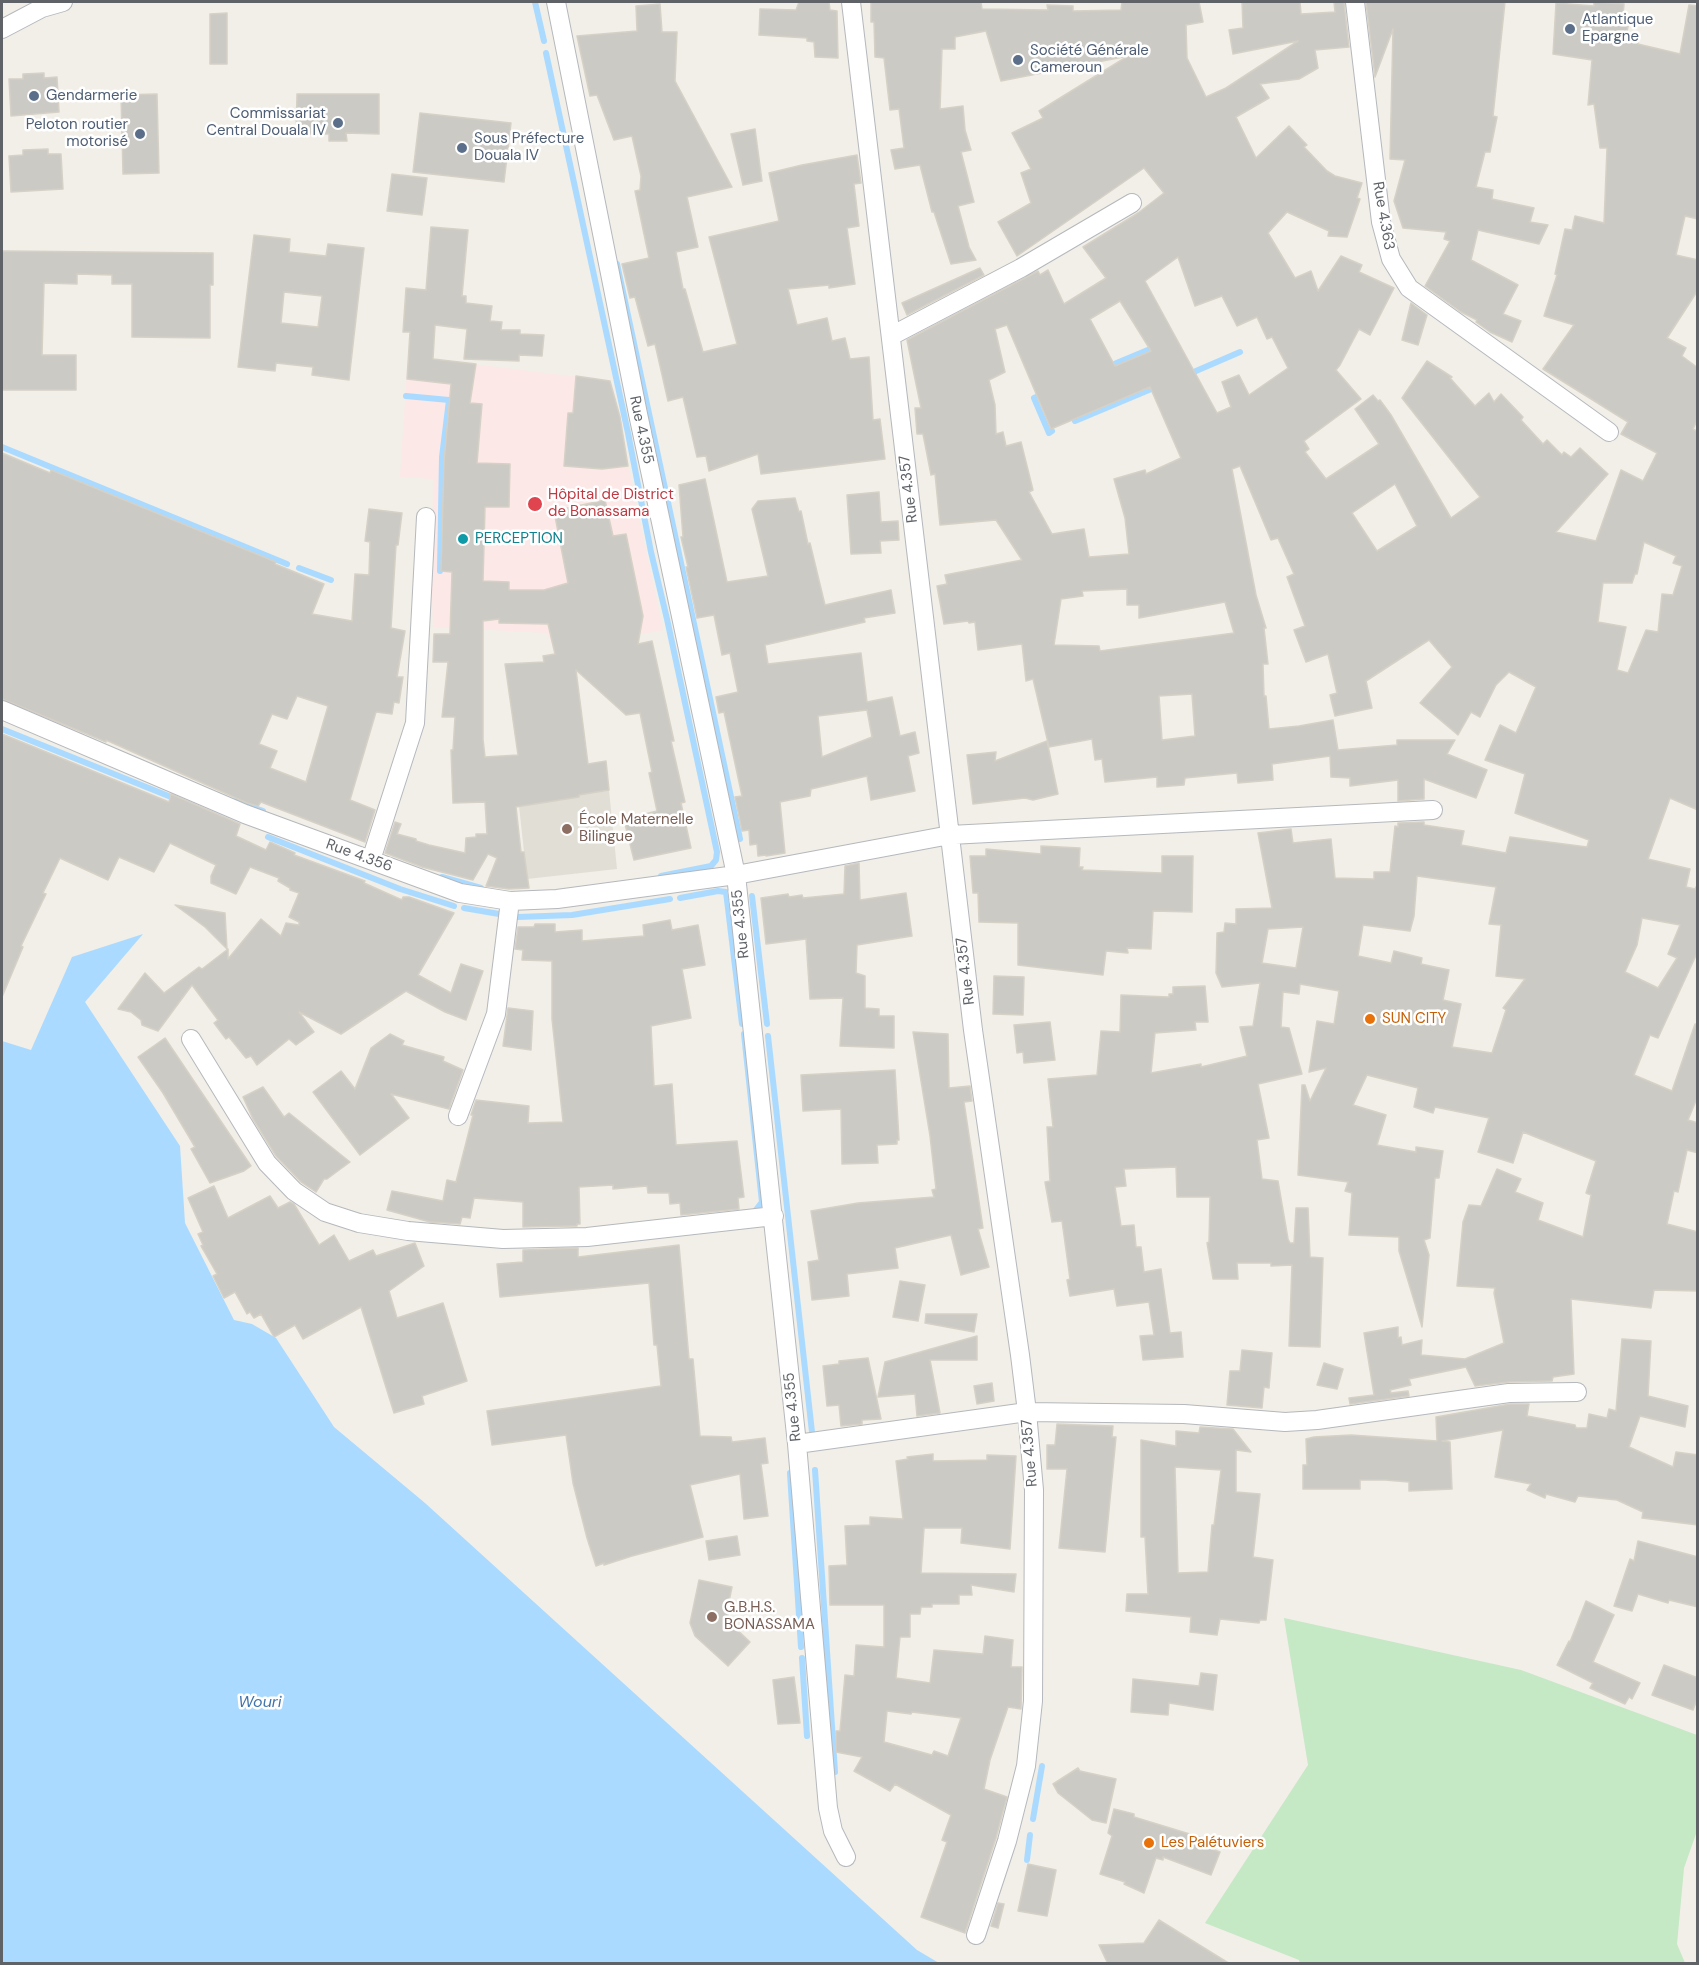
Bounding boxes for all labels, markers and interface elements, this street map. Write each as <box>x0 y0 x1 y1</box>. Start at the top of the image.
place label: Atlantique Epargne <box>1582 11 1653 46</box>
marker: Atlantique Epargne <box>1563 22 1577 36</box>
place label: Société Générale Cameroun <box>1030 42 1149 77</box>
marker: Société Générale Cameroun <box>1011 53 1025 67</box>
place label: Gendarmerie <box>46 87 137 105</box>
marker: Gendarmerie <box>27 89 41 103</box>
place label: Commissariat Central Douala IV <box>206 105 326 140</box>
place label: Peloton routier motorisé <box>26 116 128 151</box>
marker: Commissariat Central Douala IV <box>331 116 345 130</box>
marker: Peloton routier motorisé <box>133 127 147 141</box>
place label: Sous Préfecture Douala IV <box>474 130 584 165</box>
marker: Sous Préfecture Douala IV <box>455 141 469 155</box>
street label: Rue 4.363 <box>1368 180 1398 252</box>
street label: Rue 4.355 <box>625 394 657 466</box>
street label: Rue 4.357 <box>896 454 922 524</box>
place label: Hôpital de District de Bonassama <box>548 486 674 521</box>
marker: Hôpital de District de Bonassama <box>526 495 544 513</box>
place label: PERCEPTION <box>475 530 563 548</box>
marker: PERCEPTION <box>456 532 470 546</box>
place label: École Maternelle Bilingue <box>579 811 693 846</box>
marker: École Maternelle Bilingue <box>560 822 574 836</box>
street label: Rue 4.356 <box>323 836 395 876</box>
street label: Rue 4.355 <box>728 889 754 959</box>
street label: Rue 4.357 <box>953 936 979 1006</box>
place label: SUN CITY <box>1382 1010 1446 1028</box>
marker: SUN CITY <box>1363 1012 1377 1026</box>
street label: Rue 4.355 <box>780 1372 806 1442</box>
street label: Rue 4.357 <box>1018 1418 1042 1488</box>
place label: G.B.H.S. BONASSAMA <box>724 1599 815 1634</box>
marker: G.B.H.S. BONASSAMA <box>705 1610 719 1624</box>
water label: Wouri <box>238 1693 282 1713</box>
place label: Les Palétuviers <box>1161 1834 1264 1852</box>
marker: Les Palétuviers <box>1142 1836 1156 1850</box>

